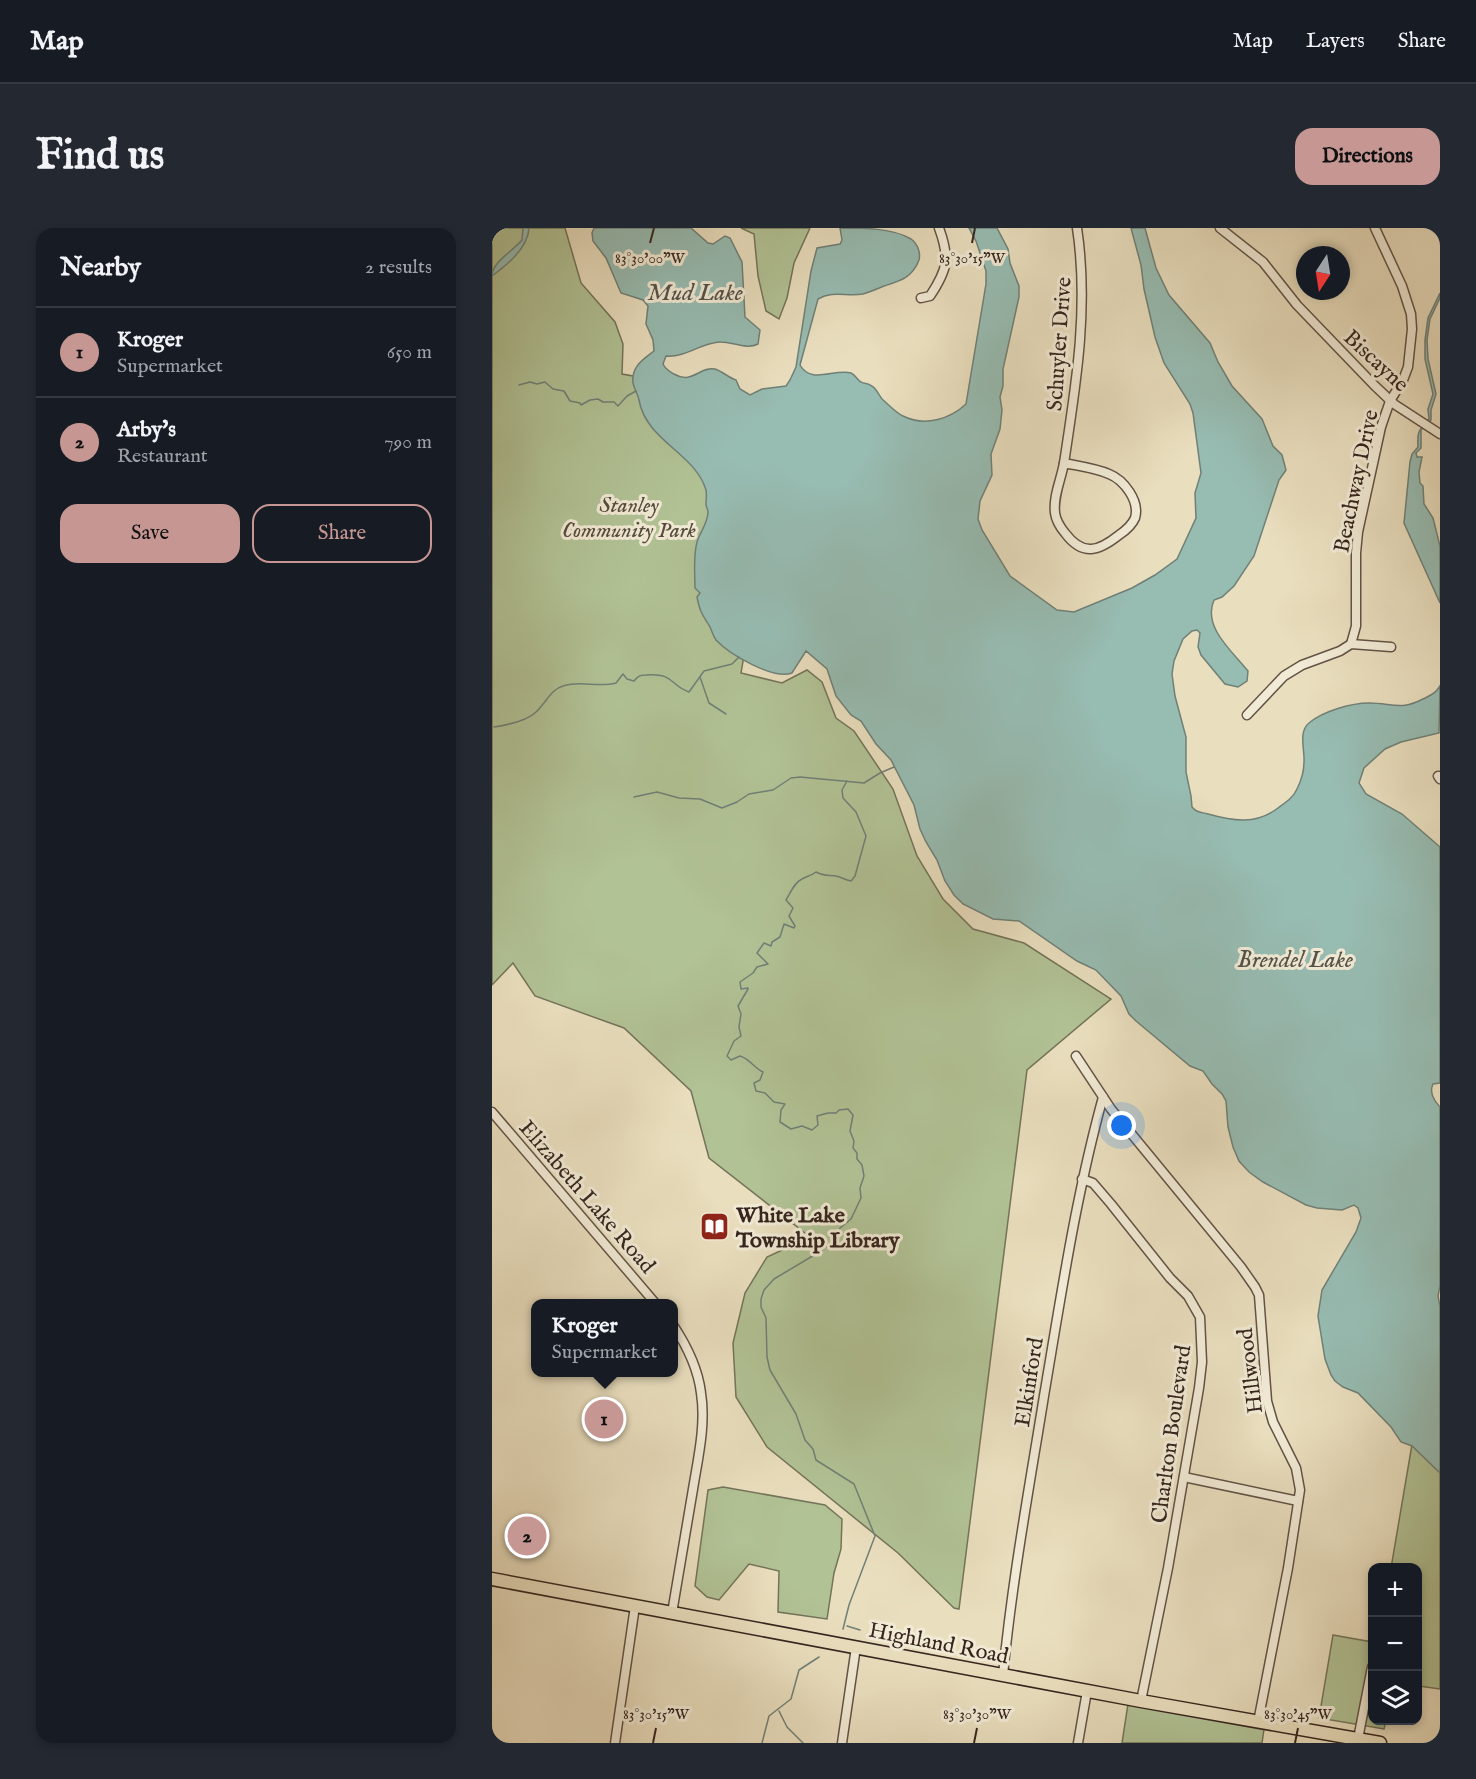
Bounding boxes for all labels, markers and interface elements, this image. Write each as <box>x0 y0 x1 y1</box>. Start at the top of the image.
text: Map <box>30 24 84 59</box>
text: Map <box>1233 28 1273 55</box>
text: Layers <box>1306 28 1365 55</box>
text: Share <box>1398 28 1446 55</box>
button: Directions <box>1295 128 1440 185</box>
text: Find us <box>36 130 164 183</box>
north arrow <box>1296 246 1350 300</box>
text: 83°30'00"W <box>615 249 686 268</box>
text: 83°30'15"W <box>939 249 1006 268</box>
text: Nearby <box>60 251 141 284</box>
text: 2 results <box>365 255 432 280</box>
street label: Schuyler Drive <box>1041 276 1079 412</box>
water label: Mud Lake <box>647 278 743 309</box>
street label: Biscayne <box>1337 324 1414 399</box>
text: Kroger <box>117 326 183 354</box>
text: 1 <box>76 340 83 365</box>
text: 650 m <box>387 340 432 365</box>
text: Supermarket <box>117 354 223 379</box>
street label: Beachway Drive <box>1328 407 1386 556</box>
text: Arby's <box>117 416 176 444</box>
text: 2 <box>75 430 84 455</box>
text: 790 m <box>384 430 432 455</box>
text: Restaurant <box>117 444 208 469</box>
park label: Stanley Community Park <box>562 492 696 545</box>
button: Save <box>60 504 240 563</box>
button: Share <box>252 504 432 563</box>
water label: Brendel Lake <box>1237 945 1353 976</box>
your location <box>1107 1111 1136 1140</box>
street label: Elizabeth Lake Road <box>512 1115 661 1280</box>
place label: White Lake Township Library <box>735 1202 901 1255</box>
library icon: White Lake Township Library <box>699 1211 731 1243</box>
popup <box>531 1299 678 1377</box>
text: Kroger <box>552 1312 617 1340</box>
street label: Hillwood <box>1232 1326 1270 1415</box>
street label: Elkinford <box>1009 1335 1051 1429</box>
text: Supermarket <box>552 1340 657 1365</box>
street label: Charlton Boulevard <box>1146 1343 1198 1525</box>
pin: 1 <box>584 1396 624 1442</box>
pin: 2 <box>507 1514 546 1558</box>
map controls <box>1368 1563 1422 1725</box>
button: + <box>1368 1563 1422 1617</box>
street label: Highland Road <box>866 1617 1011 1671</box>
button: − <box>1368 1617 1422 1671</box>
button: layers <box>1368 1671 1422 1725</box>
text: 83°30'15"W <box>623 1705 690 1724</box>
text: 83°30'30"W <box>943 1705 1012 1724</box>
text: 83°30'45"W <box>1264 1705 1333 1724</box>

